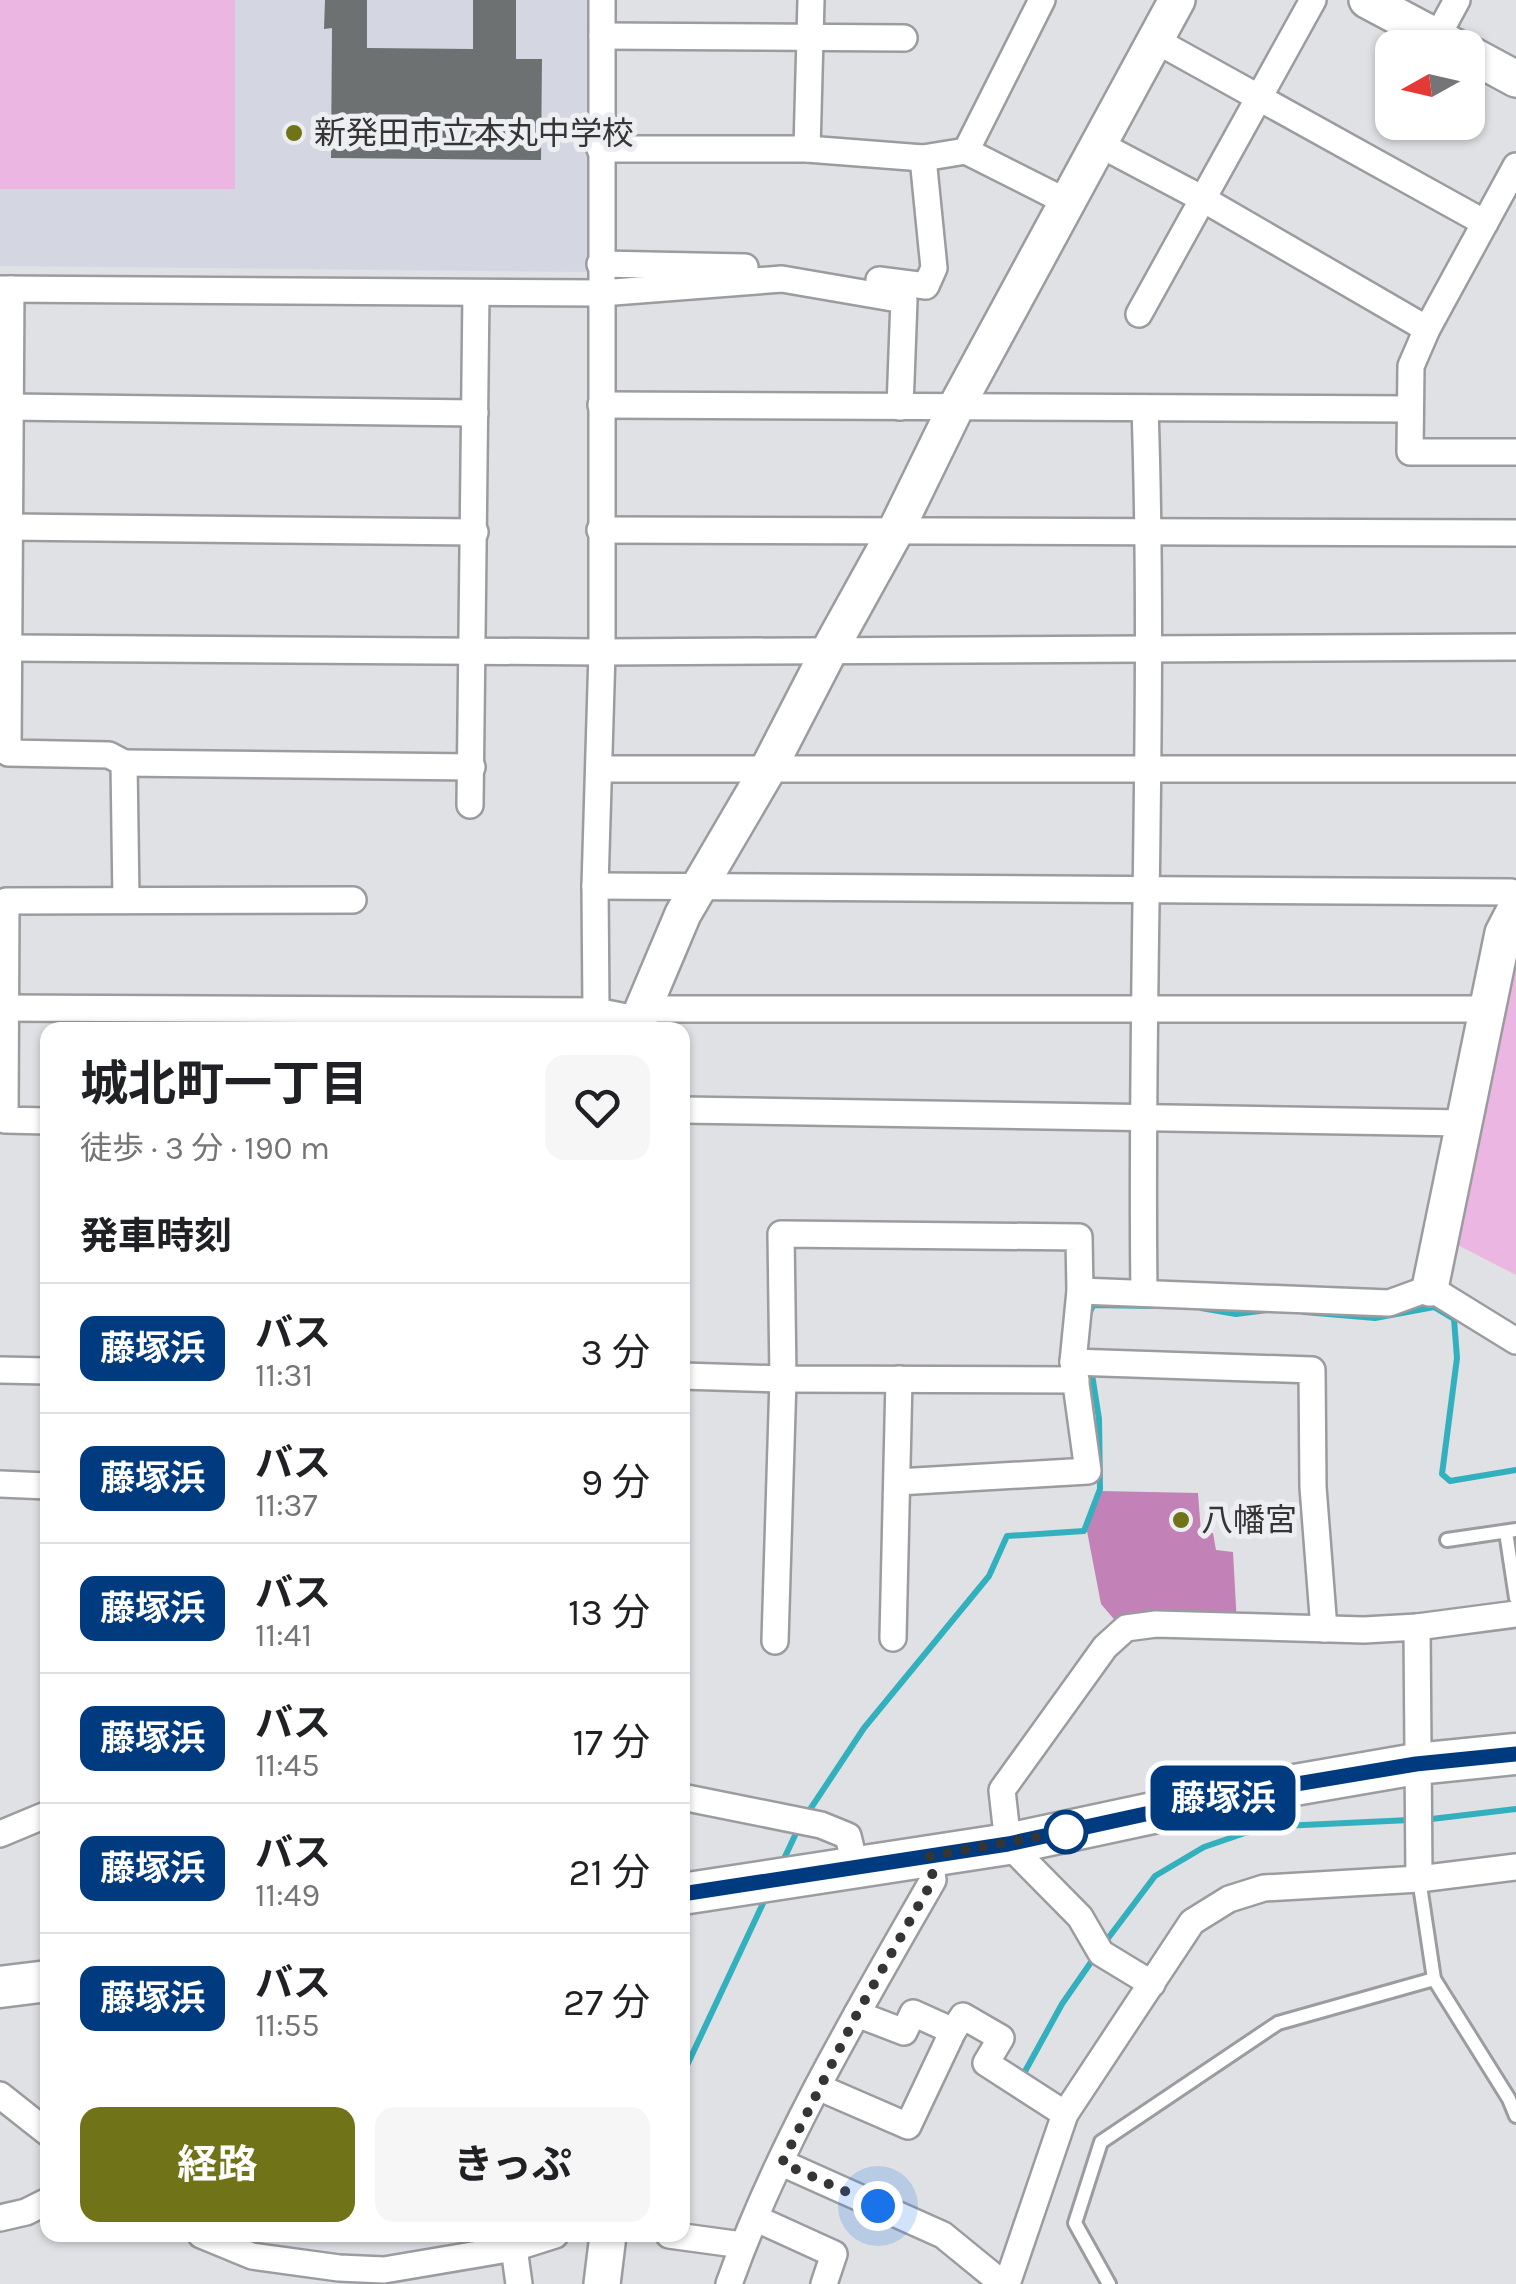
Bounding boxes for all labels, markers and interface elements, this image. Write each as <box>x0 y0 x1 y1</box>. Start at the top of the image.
north arrow <box>1375 30 1485 140</box>
map controls <box>1375 30 1485 140</box>
place label: 新発田市立本丸中学校 <box>314 115 634 152</box>
marker: 新発田市立本丸中学校 <box>283 122 305 144</box>
button: heart <box>545 1055 650 1160</box>
text: 城北町一丁目 <box>80 1056 368 1112</box>
text: 徒歩 · 3 分 · 190 m <box>80 1130 330 1167</box>
text: 発車時刻 <box>80 1214 232 1259</box>
text: バス <box>255 1311 331 1356</box>
text: 藤塚浜 <box>100 1328 205 1369</box>
text: 3 分 <box>581 1330 650 1375</box>
text: 11:31 <box>255 1357 313 1394</box>
text: バス <box>255 1441 331 1486</box>
text: 藤塚浜 <box>100 1458 205 1499</box>
text: 9 分 <box>581 1460 650 1505</box>
text: 11:37 <box>255 1487 317 1524</box>
place label: 八幡宮 <box>1201 1502 1297 1539</box>
marker: 八幡宮 <box>1170 1509 1192 1531</box>
text: バス <box>255 1571 331 1616</box>
text: 藤塚浜 <box>100 1588 205 1629</box>
text: 13 分 <box>568 1590 650 1635</box>
text: 11:41 <box>255 1617 312 1654</box>
text: バス <box>255 1701 331 1746</box>
text: 藤塚浜 <box>100 1718 205 1759</box>
text: 17 分 <box>573 1720 650 1765</box>
text: 11:45 <box>255 1747 319 1784</box>
line badge: 藤塚浜 <box>1166 1766 1280 1830</box>
text: 藤塚浜 <box>1170 1778 1276 1819</box>
unlabelled marker <box>1045 1811 1087 1853</box>
text: バス <box>255 1831 331 1876</box>
text: 藤塚浜 <box>100 1848 205 1889</box>
text: 21 分 <box>568 1850 650 1895</box>
text: 11:49 <box>255 1877 320 1914</box>
text: バス <box>255 1961 331 2006</box>
text: 藤塚浜 <box>100 1978 205 2019</box>
text: 27 分 <box>563 1980 650 2025</box>
text: 11:55 <box>255 2007 320 2044</box>
button: 経路 <box>80 2107 355 2222</box>
button: きっぷ <box>375 2107 650 2222</box>
your location <box>853 2181 903 2231</box>

